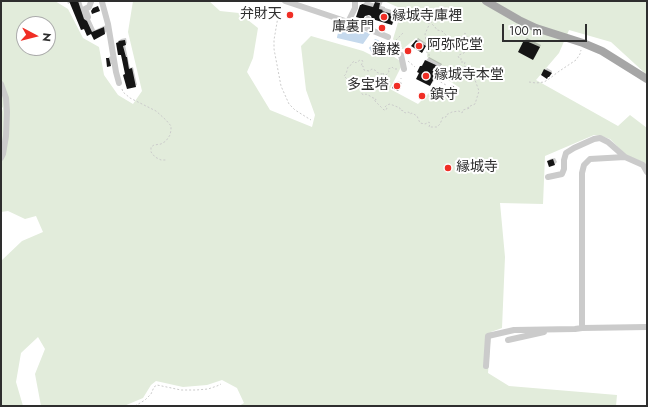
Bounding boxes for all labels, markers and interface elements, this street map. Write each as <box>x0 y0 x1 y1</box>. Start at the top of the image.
place label: 弁財天 <box>240 7 282 23</box>
place label: 縁城寺庫裡 <box>392 9 462 25</box>
marker: 弁財天 <box>285 10 295 20</box>
marker: 縁城寺庫裡 <box>379 12 389 22</box>
north arrow <box>16 16 56 56</box>
scale bar <box>504 16 589 42</box>
place label: 庫裏門 <box>332 20 374 36</box>
text: 100 m <box>509 22 542 40</box>
marker: 庫裏門 <box>377 23 387 33</box>
text: N <box>38 32 55 43</box>
place label: 阿弥陀堂 <box>427 38 483 54</box>
marker: 阿弥陀堂 <box>414 41 424 51</box>
place label: 鐘楼 <box>372 43 400 59</box>
marker: 鐘楼 <box>403 46 413 56</box>
place label: 縁城寺本堂 <box>434 68 504 84</box>
marker: 縁城寺本堂 <box>421 71 431 81</box>
place label: 多宝塔 <box>347 78 389 94</box>
marker: 多宝塔 <box>392 81 402 91</box>
place label: 鎮守 <box>430 88 458 104</box>
marker: 鎮守 <box>417 91 427 101</box>
place label: 縁城寺 <box>456 160 498 176</box>
marker: 縁城寺 <box>443 163 453 173</box>

